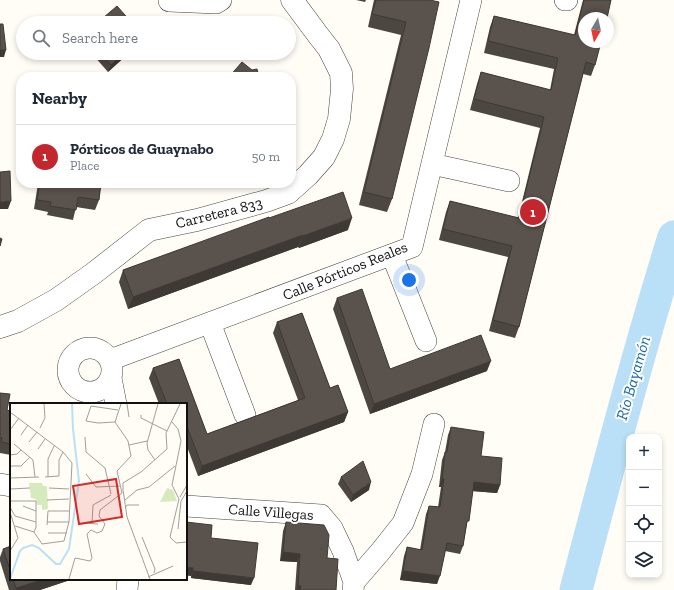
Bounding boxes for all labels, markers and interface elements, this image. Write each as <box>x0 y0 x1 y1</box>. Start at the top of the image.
north arrow <box>578 12 614 48</box>
search box <box>16 16 296 60</box>
icon: search <box>30 27 52 49</box>
text: Search here <box>62 29 138 47</box>
text: Nearby <box>32 88 87 108</box>
text: Pórticos de Guaynabo <box>70 140 214 158</box>
text: 1 <box>42 149 48 164</box>
text: 50 m <box>252 149 280 164</box>
text: Place <box>70 158 99 173</box>
street label: Carretera 833 <box>174 194 264 232</box>
pin: 1 <box>520 197 546 227</box>
street label: Calle Pórticos Reales <box>280 238 410 304</box>
your location <box>399 270 419 290</box>
water label: Río Bayamón <box>612 334 654 422</box>
inset map <box>10 403 187 580</box>
map controls <box>626 434 662 578</box>
button: + <box>626 434 662 470</box>
button: − <box>626 470 662 506</box>
street label: Calle Villegas <box>228 500 314 524</box>
button: locate <box>626 506 662 542</box>
button: layers <box>626 542 662 578</box>

